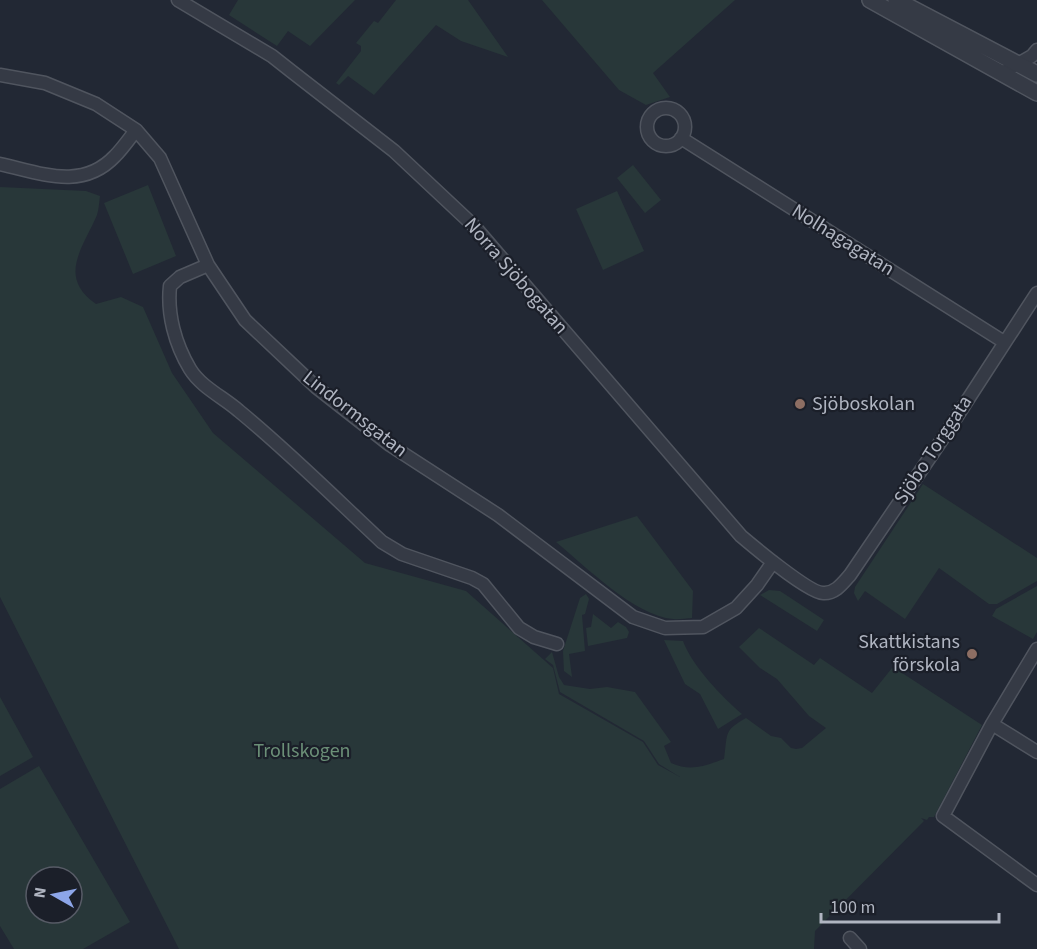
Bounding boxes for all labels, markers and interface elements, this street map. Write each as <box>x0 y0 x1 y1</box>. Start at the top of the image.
street label: Nolhagagatan <box>786 197 900 283</box>
street label: Norra Sjöbogatan <box>457 212 575 340</box>
street label: Lindormsgatan <box>297 364 413 464</box>
place label: Sjöboskolan <box>812 390 915 418</box>
street label: Sjöbo Torggata <box>887 390 979 510</box>
marker: Sjöboskolan <box>793 397 807 411</box>
place label: Skattkistans förskola <box>858 628 960 679</box>
marker: Skattkistans förskola <box>965 647 979 661</box>
park label: Trollskogen <box>254 737 351 765</box>
north arrow <box>24 865 84 925</box>
text: N <box>28 886 52 900</box>
scale bar <box>821 886 1000 924</box>
text: 100 m <box>830 895 875 920</box>

